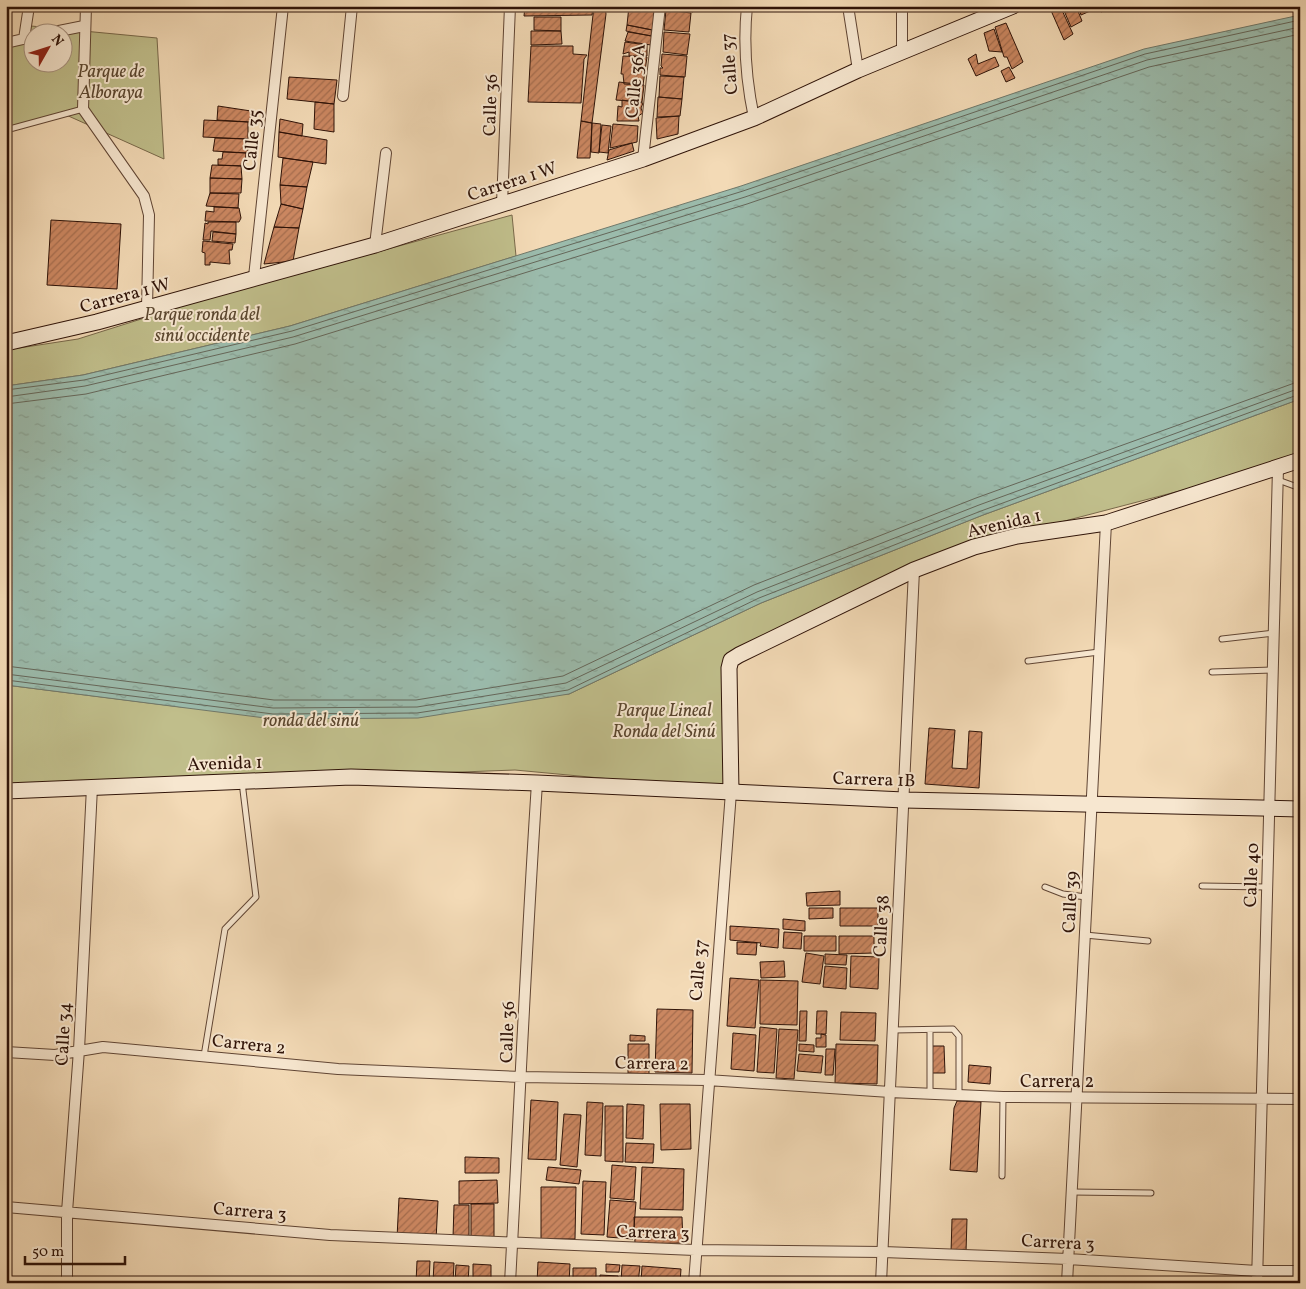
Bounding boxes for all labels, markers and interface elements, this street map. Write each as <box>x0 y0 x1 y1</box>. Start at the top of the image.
north arrow <box>22 22 72 72</box>
text: N <box>46 31 68 51</box>
street label: Calle 37 <box>716 32 745 95</box>
street label: Calle 36A <box>620 42 653 120</box>
park label: Parque de Alboraya <box>77 60 145 106</box>
street label: Calle 36 <box>478 74 505 136</box>
street label: Calle 35 <box>238 108 269 172</box>
street label: Carrera 1 W <box>465 156 560 209</box>
street label: Carrera 1 W <box>77 272 173 320</box>
park label: Parque ronda del sinú occidente <box>144 303 261 349</box>
street label: Avenida 1 <box>965 504 1044 545</box>
park label: Parque Lineal Ronda del Sinú <box>612 699 716 745</box>
park label: ronda del sinú <box>263 709 359 734</box>
street label: Avenida 1 <box>187 751 263 778</box>
street label: Carrera 1B <box>832 767 916 794</box>
street label: Calle 40 <box>1239 842 1266 908</box>
street label: Calle 39 <box>1057 871 1086 934</box>
street label: Calle 38 <box>868 894 897 958</box>
street label: Calle 37 <box>684 938 715 1002</box>
street label: Calle 36 <box>495 1001 522 1063</box>
street label: Calle 34 <box>50 1002 79 1066</box>
street label: Carrera 2 <box>211 1029 287 1062</box>
street label: Carrera 2 <box>615 1051 689 1078</box>
street label: Carrera 2 <box>1020 1070 1094 1095</box>
street label: Carrera 3 <box>212 1197 288 1228</box>
street label: Carrera 3 <box>616 1220 690 1247</box>
street label: Carrera 3 <box>1020 1229 1095 1258</box>
scale bar <box>25 1234 125 1266</box>
text: 50 m <box>32 1242 64 1263</box>

